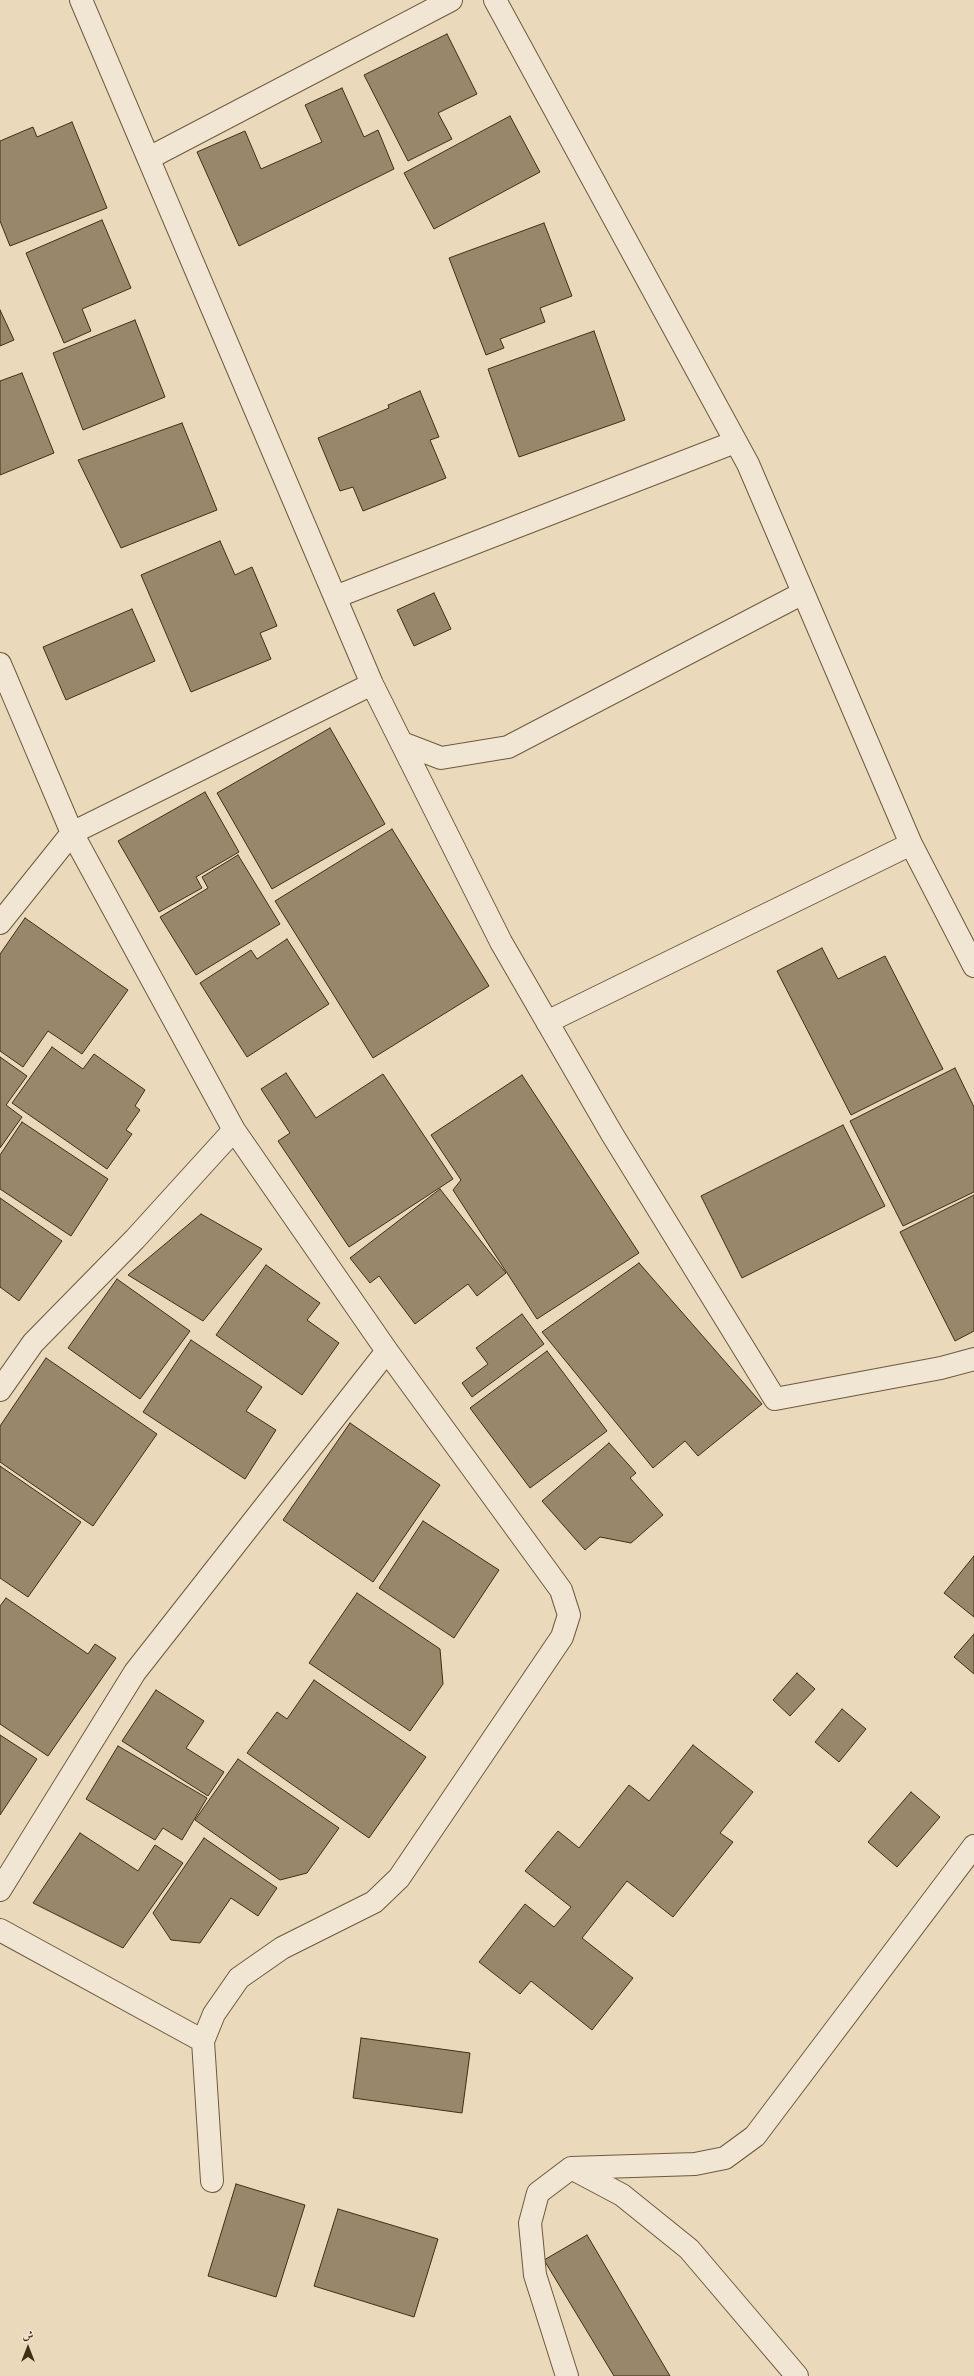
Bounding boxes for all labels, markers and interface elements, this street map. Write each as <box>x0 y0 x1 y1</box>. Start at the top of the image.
north arrow <box>8 2328 48 2368</box>
text: ش <box>23 2329 33 2342</box>

